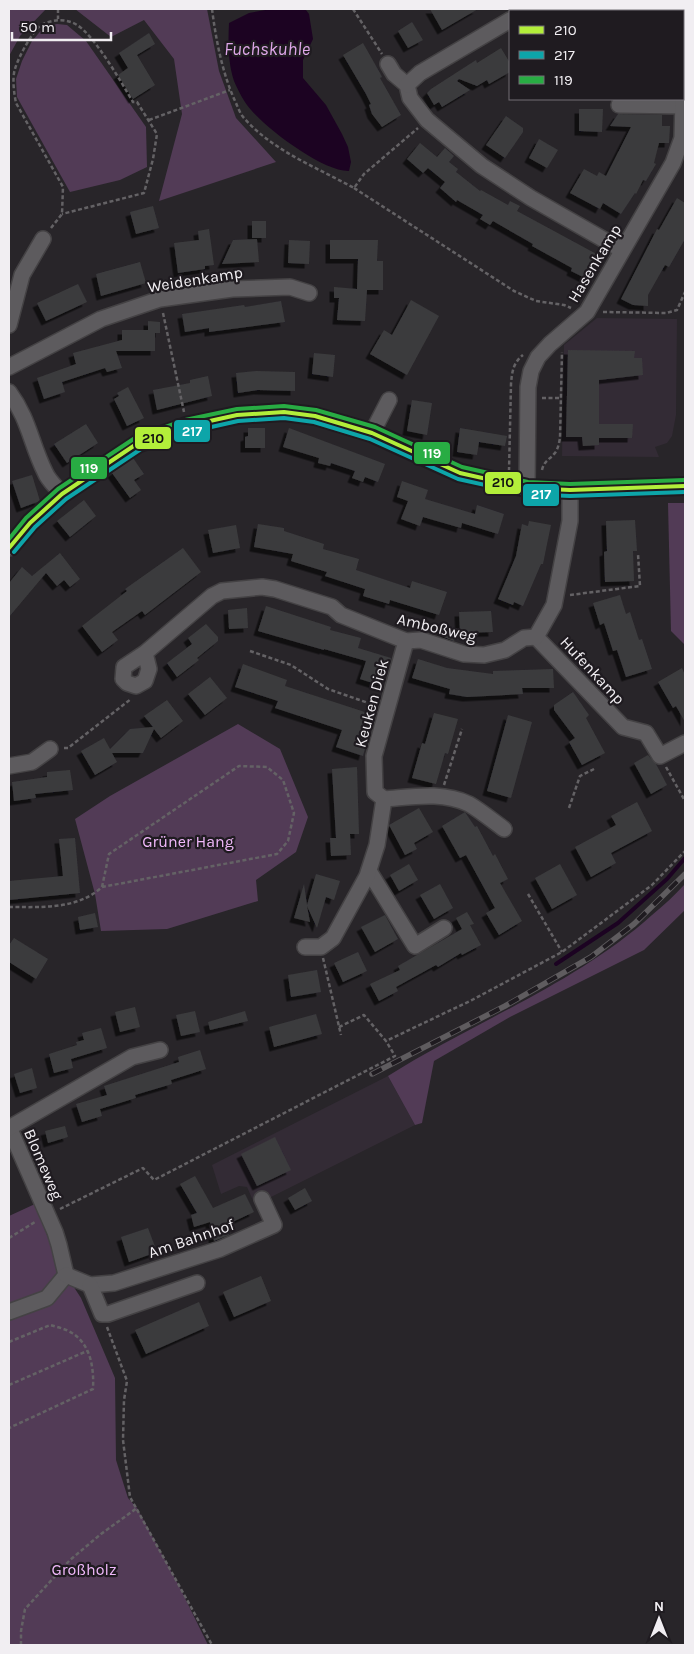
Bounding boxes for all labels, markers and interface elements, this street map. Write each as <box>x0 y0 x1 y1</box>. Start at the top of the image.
scale bar <box>12 10 111 42</box>
legend <box>509 10 684 100</box>
text: 50 m <box>20 18 55 36</box>
text: 210 <box>554 21 577 39</box>
water label: Fuchskuhle <box>224 38 310 60</box>
text: 217 <box>554 46 575 64</box>
text: 119 <box>554 71 573 89</box>
street label: Hasenkamp <box>564 221 625 306</box>
street label: Weidenkamp <box>146 263 244 296</box>
line badge: 217 <box>173 419 211 443</box>
text: 217 <box>182 423 202 440</box>
line badge: 210 <box>134 426 172 450</box>
text: 210 <box>142 430 164 447</box>
line badge: 119 <box>413 441 451 465</box>
text: 119 <box>423 445 441 462</box>
line badge: 119 <box>70 456 108 480</box>
text: 119 <box>80 460 98 477</box>
line badge: 210 <box>484 471 522 495</box>
text: 210 <box>492 474 514 491</box>
line badge: 217 <box>522 483 560 507</box>
text: 217 <box>531 486 551 503</box>
street label: Amboßweg <box>395 609 479 646</box>
street label: Hufenkamp <box>556 632 629 708</box>
street label: Keuken Diek <box>351 657 392 749</box>
park label: Grüner Hang <box>142 832 234 851</box>
street label: Blomeweg <box>20 1126 67 1203</box>
street label: Am Bahnhof <box>146 1215 237 1262</box>
park label: Großholz <box>51 1560 117 1579</box>
north arrow <box>634 1594 684 1644</box>
text: N <box>654 1598 664 1615</box>

